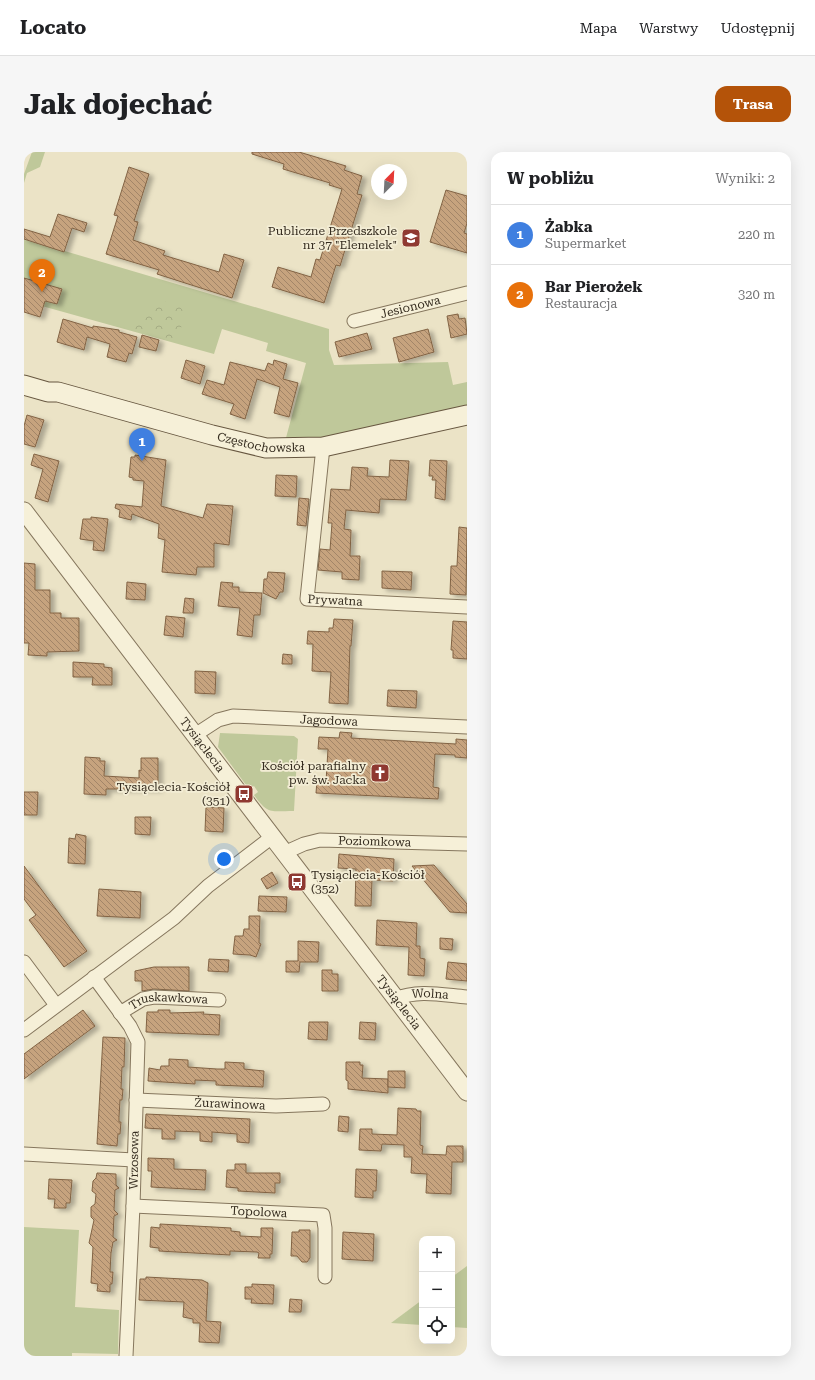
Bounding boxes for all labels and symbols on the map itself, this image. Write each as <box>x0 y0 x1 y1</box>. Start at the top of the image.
north arrow <box>371 164 407 200</box>
place label: Publiczne Przedszkole nr 37 "Elemelek" <box>268 224 397 252</box>
school or university icon: Publiczne Przedszkole nr 37 "Elemelek" <box>400 227 422 249</box>
pin: 2 <box>29 259 55 292</box>
street label: Jesionowa <box>379 293 442 321</box>
pin: 1 <box>129 428 155 461</box>
street label: Częstochowska <box>216 429 306 455</box>
street label: Prywatna <box>307 592 364 609</box>
street label: Jagodowa <box>300 712 359 729</box>
street label: Tysiąclecia <box>177 715 228 775</box>
place label: Kościół parafialny pw. św. Jacka <box>261 759 367 787</box>
church icon: Kościół parafialny pw. św. Jacka <box>369 762 391 784</box>
place label: Tysiąclecia-Kościół (351) <box>116 780 230 808</box>
bus stop icon: Tysiąclecia-Kościół (351) <box>233 783 255 805</box>
street label: Poziomkowa <box>338 833 412 849</box>
your location <box>214 849 234 869</box>
place label: Tysiąclecia-Kościół (352) <box>311 868 425 896</box>
bus stop icon: Tysiąclecia-Kościół (352) <box>286 871 308 893</box>
street label: Tysiąclecia <box>373 972 424 1033</box>
street label: Wolna <box>411 986 450 1002</box>
street label: Truskawkowa <box>127 990 209 1013</box>
street label: Żurawinowa <box>194 1096 266 1113</box>
street label: Wrzosowa <box>126 1130 142 1190</box>
street label: Topolowa <box>230 1204 288 1220</box>

